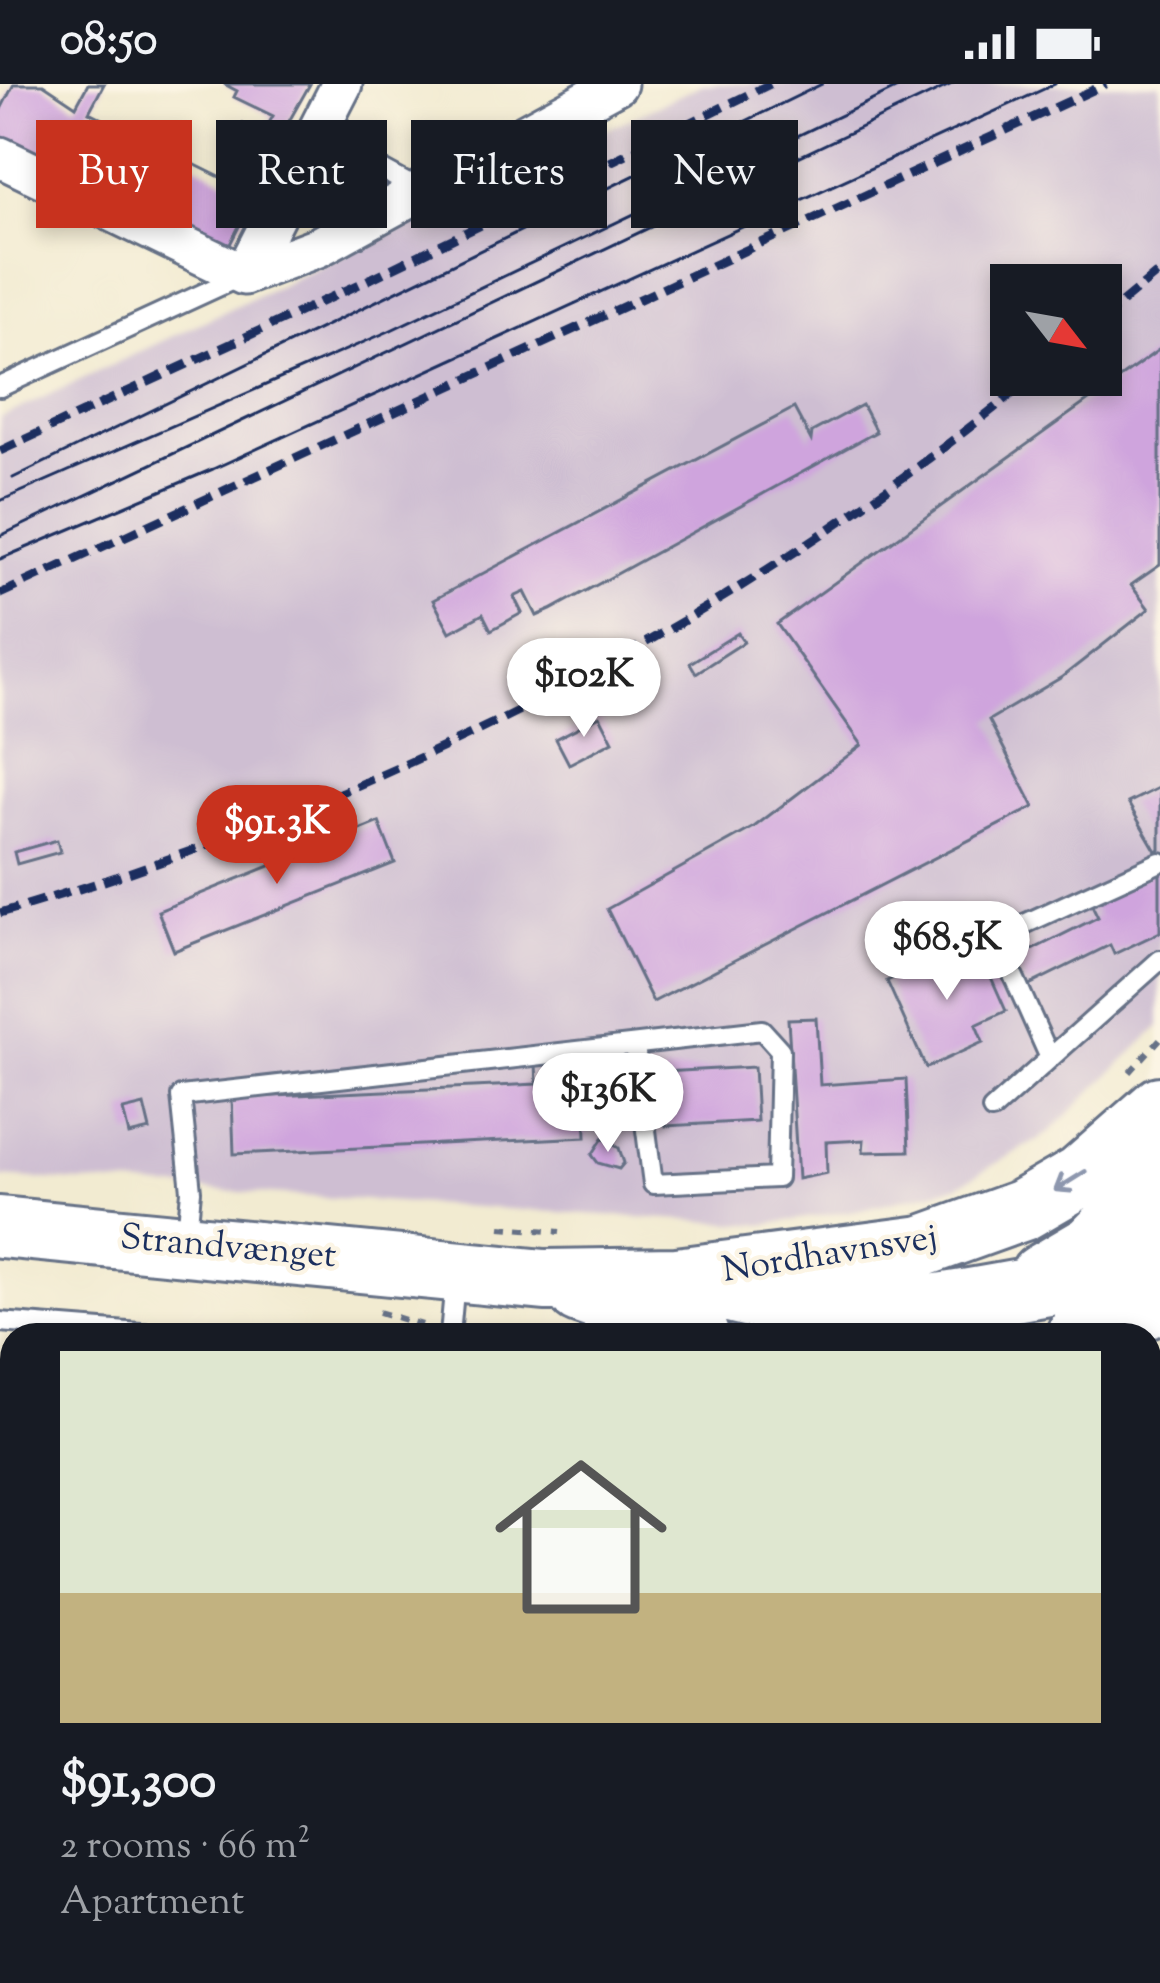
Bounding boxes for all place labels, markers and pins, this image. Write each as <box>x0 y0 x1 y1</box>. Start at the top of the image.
pin: $102K <box>500 638 668 740</box>
pin: $91.3K <box>179 785 375 887</box>
pin: $68.5K <box>849 901 1045 1003</box>
pin: $136K <box>524 1053 692 1155</box>

